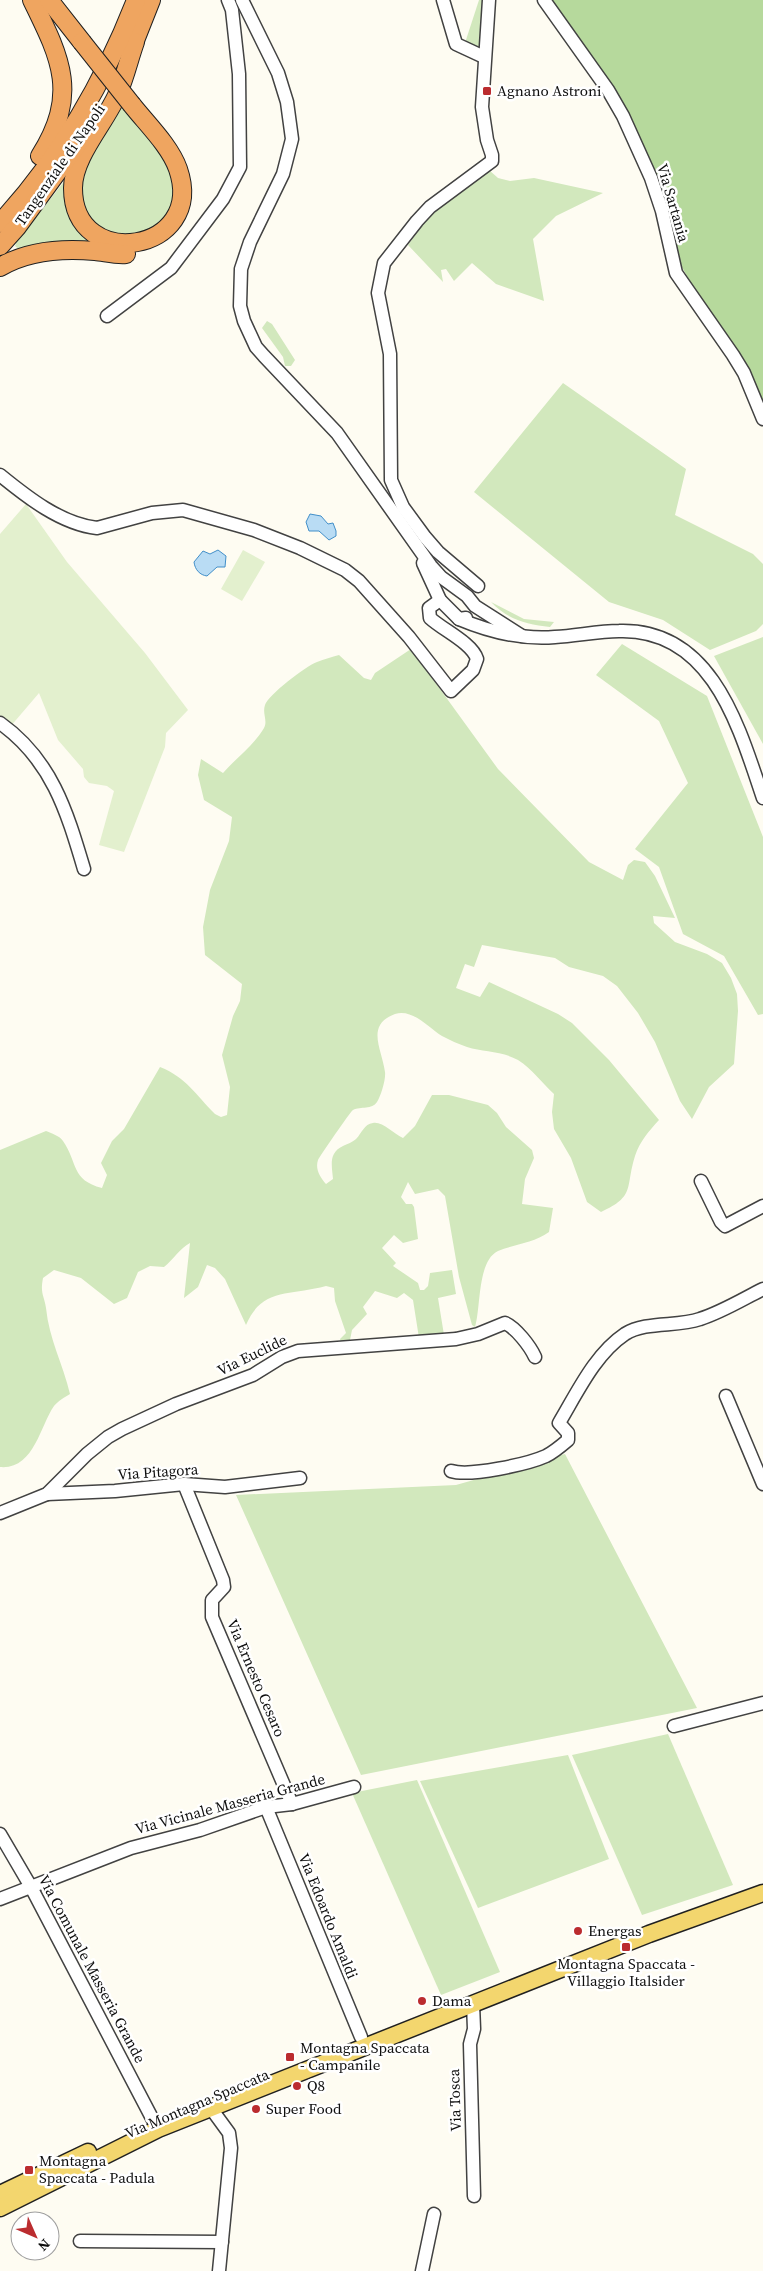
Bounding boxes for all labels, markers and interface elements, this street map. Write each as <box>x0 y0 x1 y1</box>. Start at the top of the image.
place label: Agnano Astroni <box>497 80 602 101</box>
marker: Agnano Astroni <box>481 85 493 97</box>
street label: Tangenziale di Napoli <box>10 100 110 230</box>
street label: Via Sartania <box>652 161 695 245</box>
street label: Via Euclide <box>213 1329 290 1380</box>
street label: Via Pitagora <box>117 1458 199 1485</box>
street label: Via Ernesto Cesaro <box>222 1616 291 1740</box>
street label: Via Vicinale Masseria Grande <box>133 1768 327 1839</box>
street label: Via Edoardo Amaldi <box>294 1850 363 1982</box>
street label: Via Comunale Masseria Grande <box>34 1871 151 2067</box>
place label: Energas <box>588 1920 642 1941</box>
marker: Energas <box>572 1925 584 1937</box>
marker: Montagna Spaccata - Villaggio Italsider <box>620 1941 632 1953</box>
place label: Montagna Spaccata - Villaggio Italsider <box>557 1953 695 1991</box>
place label: Dama <box>432 1990 472 2011</box>
marker: Dama <box>416 1995 428 2007</box>
place label: Montagna Spaccata - Campanile <box>300 2037 430 2075</box>
marker: Montagna Spaccata - Campanile <box>284 2051 296 2063</box>
street label: Via Montagna Spaccata <box>121 2063 272 2143</box>
street label: Via Tosca <box>443 2068 466 2132</box>
place label: Q8 <box>307 2075 325 2096</box>
marker: Q8 <box>291 2080 303 2092</box>
place label: Super Food <box>266 2098 342 2119</box>
marker: Super Food <box>250 2103 262 2115</box>
place label: Montagna Spaccata - Padula <box>39 2150 155 2188</box>
marker: Montagna Spaccata - Padula <box>23 2164 35 2176</box>
north arrow <box>10 2211 60 2261</box>
text: N <box>34 2235 55 2256</box>

